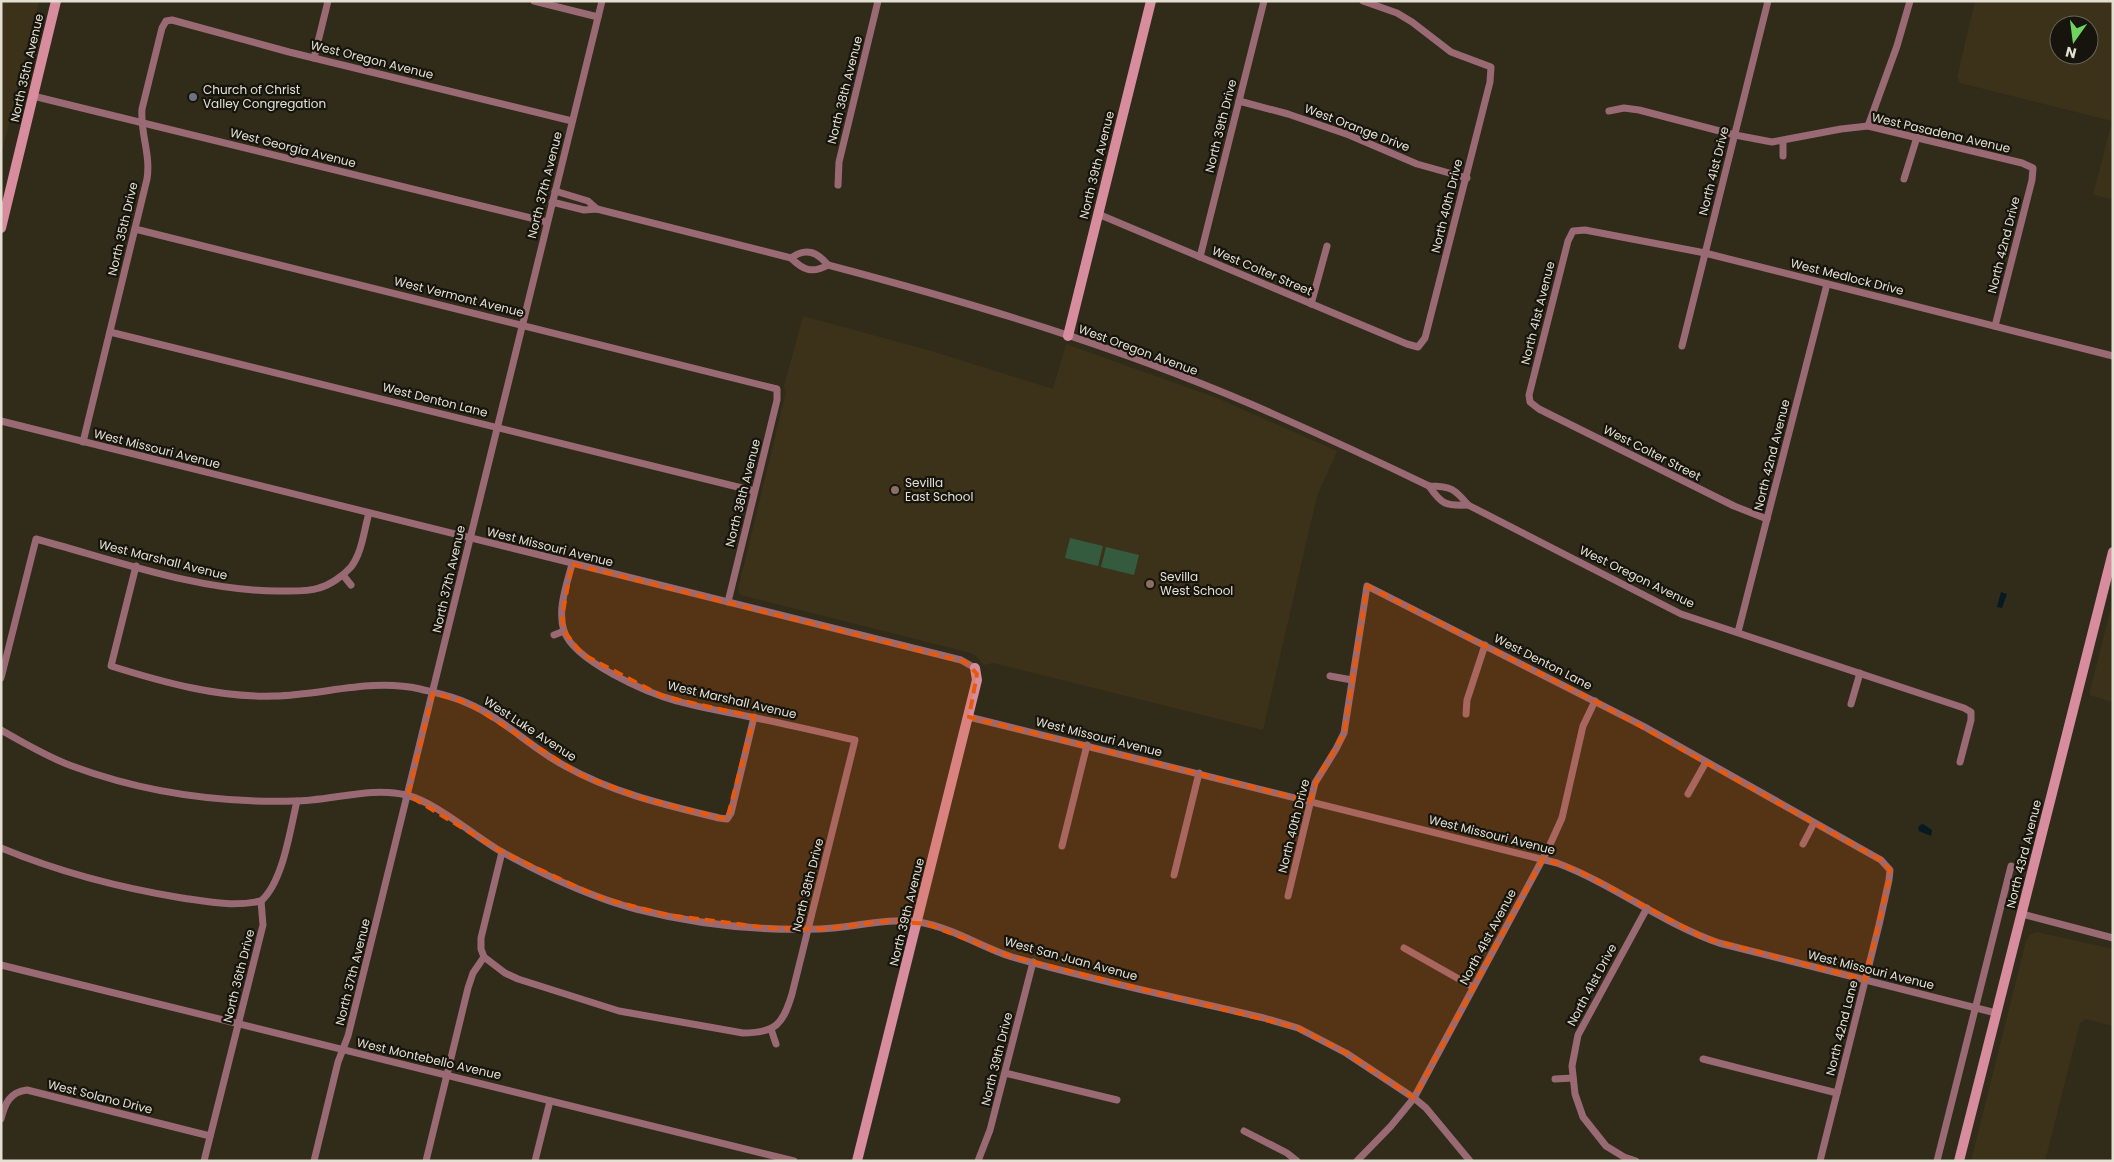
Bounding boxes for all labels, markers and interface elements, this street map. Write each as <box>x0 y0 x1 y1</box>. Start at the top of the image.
street label: North 35th Avenue <box>6 12 47 124</box>
north arrow <box>2049 15 2099 65</box>
street label: North 38th Avenue <box>823 34 866 146</box>
street label: West Oregon Avenue <box>309 36 435 83</box>
text: N <box>2063 42 2078 64</box>
street label: North 39th Drive <box>1201 77 1240 174</box>
place label: Church of Christ Valley Congregation <box>203 81 326 112</box>
marker: Church of Christ Valley Congregation <box>187 91 199 103</box>
street label: West Orange Drive <box>1302 100 1412 155</box>
street label: West Pasadena Avenue <box>1870 108 2012 157</box>
street label: North 39th Avenue <box>1075 109 1118 221</box>
street label: West Georgia Avenue <box>228 124 358 171</box>
street label: North 41st Drive <box>1694 125 1733 217</box>
street label: North 37th Avenue <box>523 130 566 240</box>
street label: North 40th Drive <box>1427 157 1466 255</box>
street label: North 35th Drive <box>103 180 142 277</box>
street label: North 42nd Drive <box>1983 195 2024 295</box>
street label: West Colter Street <box>1209 242 1315 299</box>
street label: West Medlock Drive <box>1789 254 1906 299</box>
street label: North 41st Avenue <box>1516 259 1559 366</box>
street label: West Vermont Avenue <box>392 272 526 321</box>
street label: West Oregon Avenue <box>1076 320 1200 379</box>
street label: West Denton Lane <box>381 378 490 421</box>
street label: North 42nd Avenue <box>1749 397 1794 512</box>
street label: West Colter Street <box>1600 421 1704 485</box>
street label: West Missouri Avenue <box>92 425 222 472</box>
street label: North 38th Avenue <box>721 437 764 549</box>
place label: Sevilla East School <box>905 474 973 505</box>
marker: Sevilla East School <box>889 484 901 496</box>
street label: North 37th Avenue <box>428 523 469 634</box>
street label: West Missouri Avenue <box>485 523 615 570</box>
street label: West Marshall Avenue <box>97 535 229 584</box>
street label: West Oregon Avenue <box>1577 541 1698 612</box>
place label: Sevilla West School <box>1160 568 1233 599</box>
marker: Sevilla West School <box>1144 578 1156 590</box>
street label: West Denton Lane <box>1491 629 1595 694</box>
street label: West Marshall Avenue <box>666 676 798 723</box>
street label: West Luke Avenue <box>480 692 580 765</box>
street label: West Missouri Avenue <box>1034 713 1164 760</box>
street label: North 40th Drive <box>1274 777 1313 875</box>
street label: North 43rd Avenue <box>2002 798 2045 910</box>
street label: West Missouri Avenue <box>1427 811 1557 858</box>
street label: North 38th Drive <box>788 836 827 933</box>
street label: North 39th Avenue <box>885 856 928 968</box>
street label: North 41st Avenue <box>1455 886 1520 988</box>
street label: North 37th Avenue <box>331 917 374 1027</box>
street label: North 36th Drive <box>219 927 258 1024</box>
street label: West San Juan Avenue <box>1003 933 1140 984</box>
street label: North 41st Drive <box>1563 941 1620 1029</box>
street label: West Missouri Avenue <box>1806 946 1936 993</box>
street label: North 42nd Lane <box>1821 978 1862 1077</box>
street label: North 39th Drive <box>977 1010 1016 1107</box>
street label: West Montebello Avenue <box>355 1034 503 1083</box>
street label: West Solano Drive <box>46 1075 154 1118</box>

